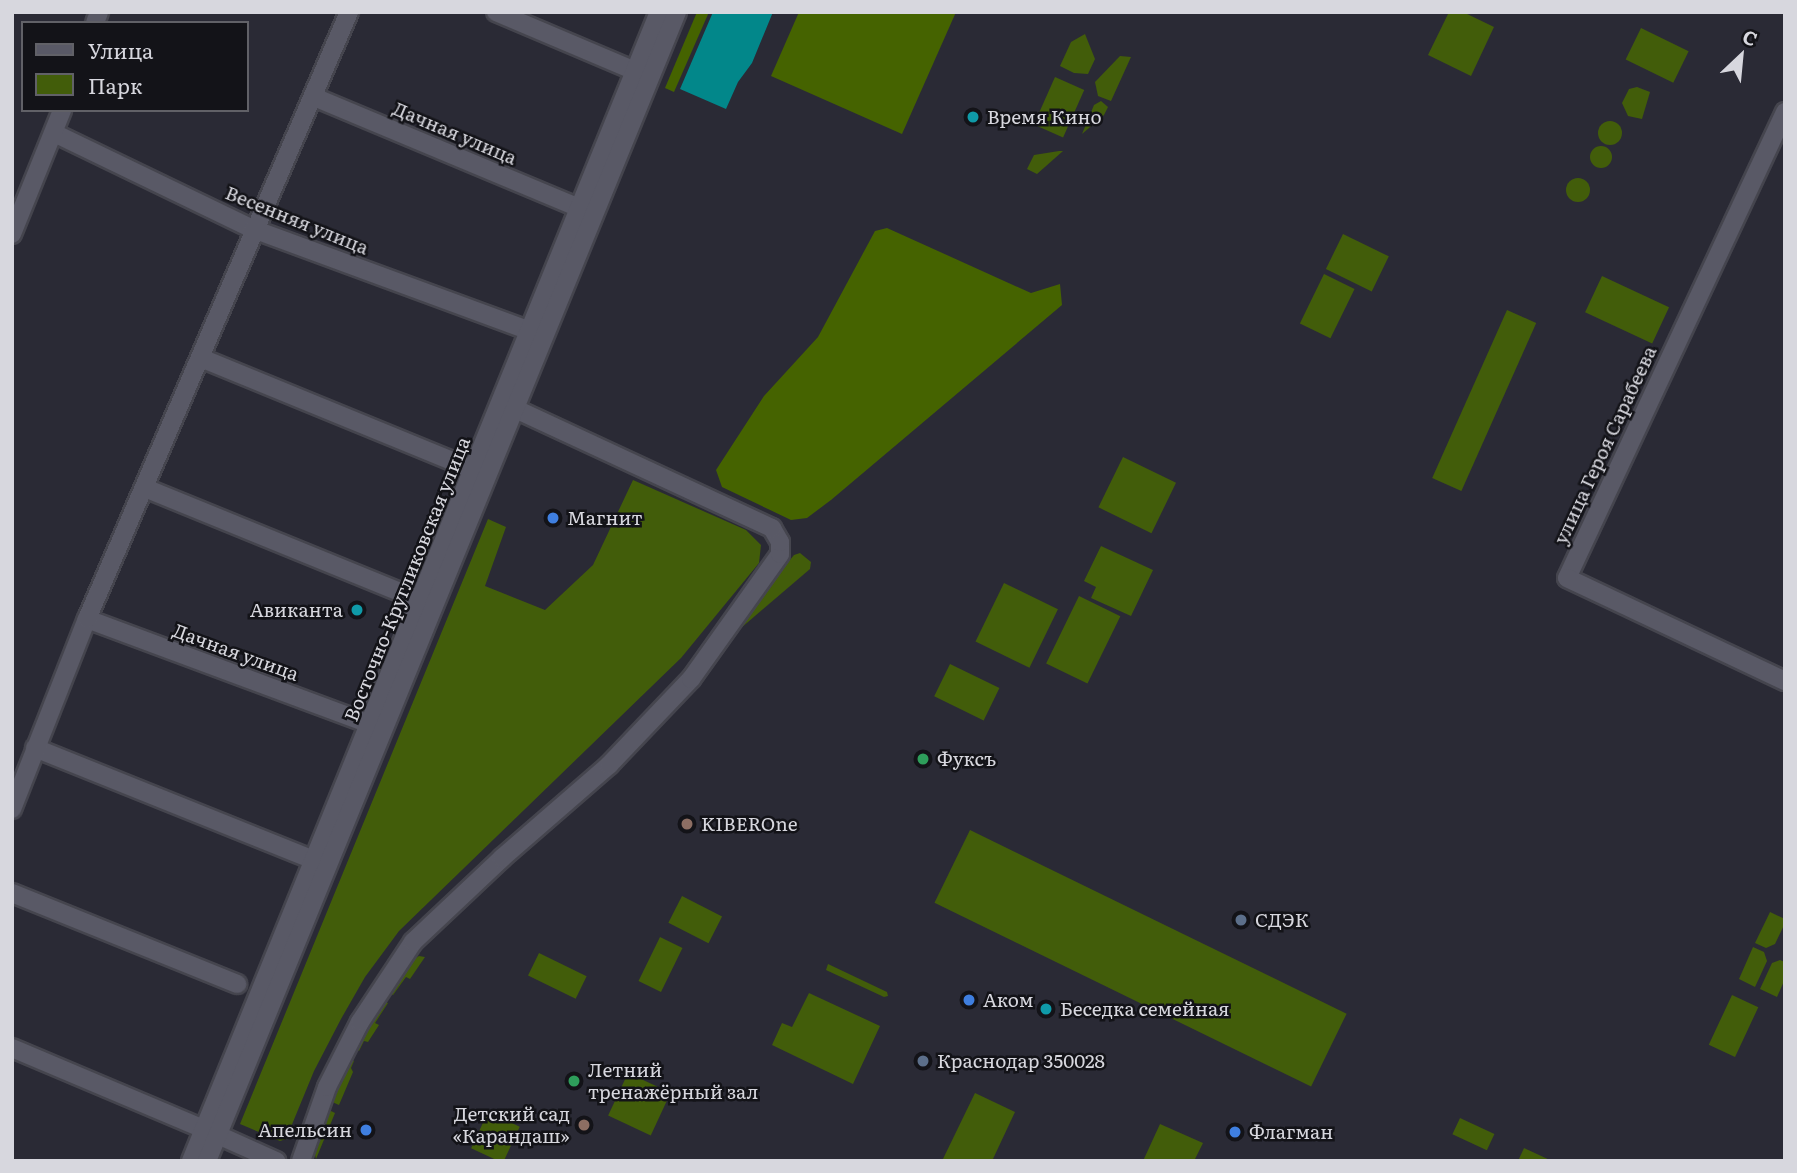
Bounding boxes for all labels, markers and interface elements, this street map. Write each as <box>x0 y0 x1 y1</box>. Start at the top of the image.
legend <box>21 21 248 112</box>
north arrow <box>1706 21 1776 91</box>
text: С <box>1738 22 1762 53</box>
text: Улица <box>88 34 153 65</box>
text: Парк <box>88 69 142 100</box>
street label: Дачная улица <box>390 97 520 169</box>
place label: Время Кино <box>987 106 1102 128</box>
marker: Время Кино <box>965 109 981 125</box>
street label: Весенняя улица <box>222 181 372 259</box>
street label: улица Героя Сарабеева <box>1549 342 1661 548</box>
street label: Восточно-Кругликовская улица <box>339 433 475 725</box>
place label: Магнит <box>567 507 643 529</box>
marker: Магнит <box>545 510 561 526</box>
place label: Авиканта <box>250 599 343 621</box>
marker: Авиканта <box>349 602 365 618</box>
street label: Дачная улица <box>170 619 302 685</box>
place label: Фуксъ <box>937 748 996 770</box>
marker: Фуксъ <box>915 751 931 767</box>
place label: KIBEROne <box>701 813 798 835</box>
marker: KIBEROne <box>679 816 695 832</box>
place label: СДЭК <box>1255 909 1309 931</box>
marker: СДЭК <box>1233 912 1249 928</box>
place label: Аком <box>983 989 1033 1011</box>
marker: Аком <box>961 992 977 1008</box>
place label: Беседка семейная <box>1060 998 1230 1020</box>
marker: Беседка семейная <box>1038 1001 1054 1017</box>
place label: Краснодар 350028 <box>937 1050 1105 1072</box>
marker: Краснодар 350028 <box>915 1053 931 1069</box>
place label: Летний тренажёрный зал <box>588 1059 758 1103</box>
marker: Летний тренажёрный зал <box>566 1073 582 1089</box>
place label: Детский сад «Карандаш» <box>453 1103 570 1147</box>
marker: Детский сад «Карандаш» <box>576 1117 592 1133</box>
place label: Апельсин <box>258 1119 352 1141</box>
place label: Флагман <box>1249 1121 1333 1143</box>
marker: Апельсин <box>358 1122 374 1138</box>
marker: Флагман <box>1227 1124 1243 1140</box>

